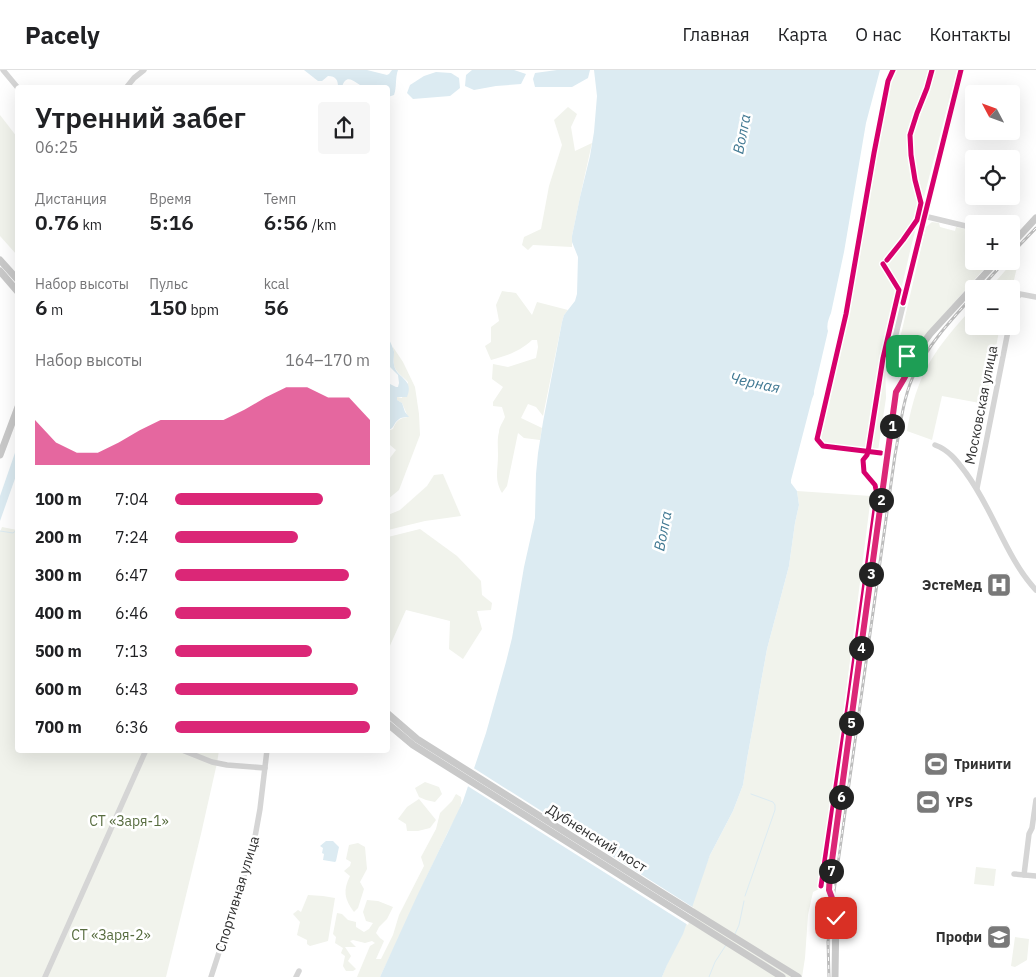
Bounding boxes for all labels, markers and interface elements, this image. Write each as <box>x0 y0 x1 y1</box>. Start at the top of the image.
text: Pacely <box>25 19 100 51</box>
text: Главная <box>682 23 750 46</box>
text: Карта <box>778 23 827 46</box>
text: О нас <box>855 23 902 46</box>
text: Контакты <box>930 23 1011 46</box>
north arrow <box>965 85 1020 140</box>
map controls <box>965 85 1020 335</box>
text: Утренний забег <box>35 99 246 136</box>
button: share <box>318 102 370 154</box>
water label: Волга <box>728 112 755 156</box>
text: 06:25 <box>35 137 78 157</box>
button: locate <box>965 150 1020 205</box>
text: Дистанция <box>35 190 107 208</box>
text: Время <box>149 190 192 208</box>
text: Темп <box>264 190 296 208</box>
text: 0.76 <box>35 208 79 236</box>
text: 5:16 <box>149 208 194 236</box>
text: 6:56 <box>264 208 308 236</box>
button: + <box>965 215 1020 270</box>
text: km <box>79 216 102 234</box>
text: /km <box>308 216 336 234</box>
text: Набор высоты <box>35 275 129 293</box>
text: Пульс <box>149 275 188 293</box>
text: kcal <box>264 275 289 293</box>
button: − <box>965 280 1020 335</box>
text: 6 <box>35 293 48 321</box>
text: 150 <box>149 293 187 321</box>
text: 56 <box>264 293 289 321</box>
text: m <box>48 301 63 319</box>
text: bpm <box>187 301 219 319</box>
pin <box>886 335 928 377</box>
icon: arrive <box>893 342 921 370</box>
street label: Московская улица <box>961 343 1001 466</box>
text: Набор высоты <box>35 350 142 370</box>
text: 164–170 m <box>285 350 370 370</box>
water label: Черная <box>728 368 782 397</box>
pin: 1 <box>880 414 904 438</box>
text: 1 <box>888 417 897 435</box>
pin: 2 <box>868 488 894 512</box>
text: 100 m <box>35 489 82 509</box>
text: 7:04 <box>115 489 148 509</box>
text: 2 <box>877 491 886 509</box>
water label: Волга <box>649 509 676 553</box>
text: 200 m <box>35 527 82 547</box>
text: 7:24 <box>115 527 148 547</box>
pin: 3 <box>858 562 884 586</box>
text: 300 m <box>35 565 82 585</box>
text: 6:47 <box>115 565 148 585</box>
text: 3 <box>867 565 876 583</box>
hospital icon: ЭстеМед <box>986 572 1012 598</box>
place label: ЭстеМед <box>922 576 982 594</box>
text: 400 m <box>35 603 82 623</box>
text: 6:46 <box>115 603 148 623</box>
pin: 4 <box>848 636 874 660</box>
text: 4 <box>857 639 866 657</box>
text: 500 m <box>35 641 82 661</box>
text: 7:13 <box>115 641 148 661</box>
text: 600 m <box>35 679 82 699</box>
text: 6:43 <box>115 679 148 699</box>
pin: 5 <box>838 710 864 736</box>
text: 5 <box>847 714 856 732</box>
text: 700 m <box>35 717 82 737</box>
text: 6:36 <box>115 717 148 737</box>
sports icon: Тринити <box>923 751 949 777</box>
place label: Тринити <box>954 755 1011 773</box>
pin: 6 <box>828 784 854 810</box>
text: 6 <box>837 788 846 806</box>
sports icon: YPS <box>915 789 941 815</box>
place label: YPS <box>946 793 973 811</box>
street label: Дубненский мост <box>544 800 651 876</box>
park label: СТ «Заря-1» <box>89 812 169 830</box>
street label: Спортивная улица <box>211 833 263 954</box>
pin: 7 <box>818 858 844 884</box>
text: 7 <box>827 862 836 880</box>
pin <box>815 897 857 939</box>
icon: check <box>822 904 850 932</box>
school or university icon: Профи <box>986 924 1012 950</box>
park label: СТ «Заря-2» <box>71 926 151 944</box>
place label: Профи <box>936 928 982 946</box>

